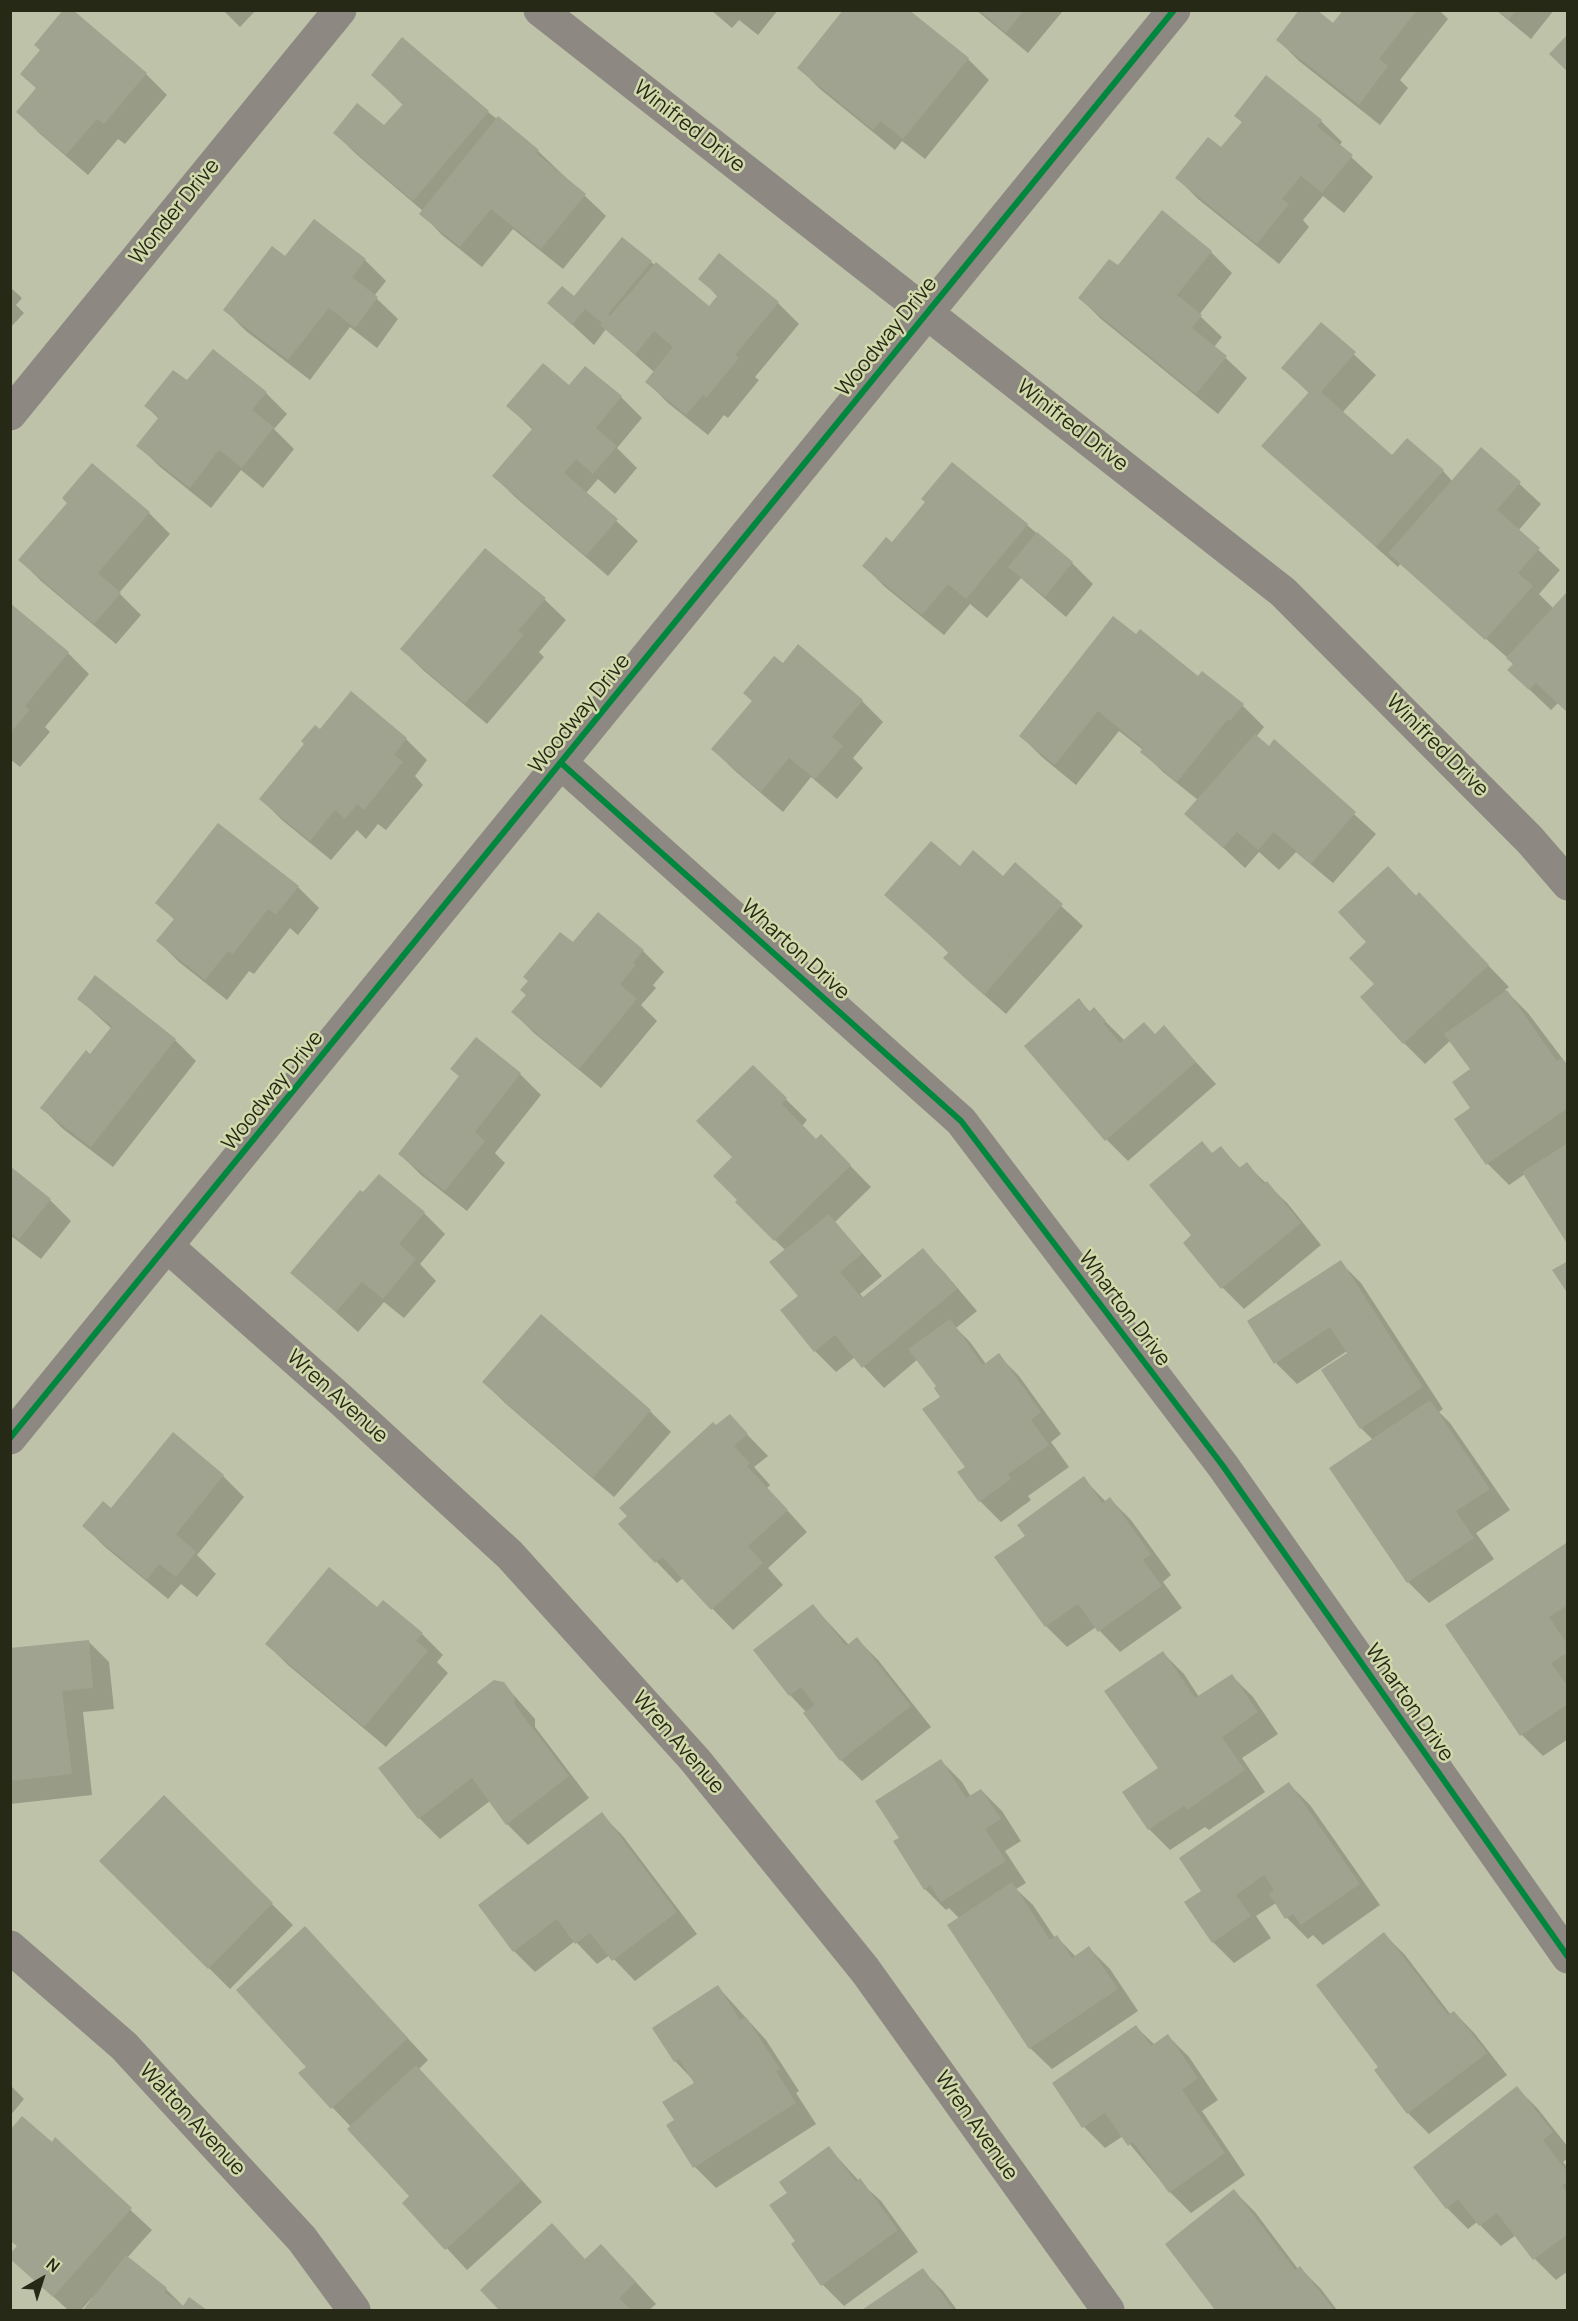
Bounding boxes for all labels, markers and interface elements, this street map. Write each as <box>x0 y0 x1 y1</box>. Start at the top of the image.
street label: Winifred Drive <box>628 76 750 178</box>
street label: Wonder Drive <box>125 154 225 270</box>
street label: Woodway Drive <box>831 272 943 402</box>
street label: Winifred Drive <box>1011 375 1133 477</box>
street label: Woodway Drive <box>524 649 636 779</box>
street label: Winifred Drive <box>1381 690 1493 802</box>
street label: Wharton Drive <box>735 895 855 1005</box>
street label: Woodway Drive <box>217 1026 329 1156</box>
street label: Wharton Drive <box>1073 1246 1175 1372</box>
street label: Wren Avenue <box>281 1345 393 1449</box>
street label: Wharton Drive <box>1359 1639 1459 1767</box>
street label: Wren Avenue <box>627 1687 729 1799</box>
street label: Walton Avenue <box>134 2059 250 2181</box>
street label: Wren Avenue <box>929 2067 1023 2185</box>
north arrow <box>12 2249 72 2309</box>
text: N <box>42 2253 65 2277</box>

